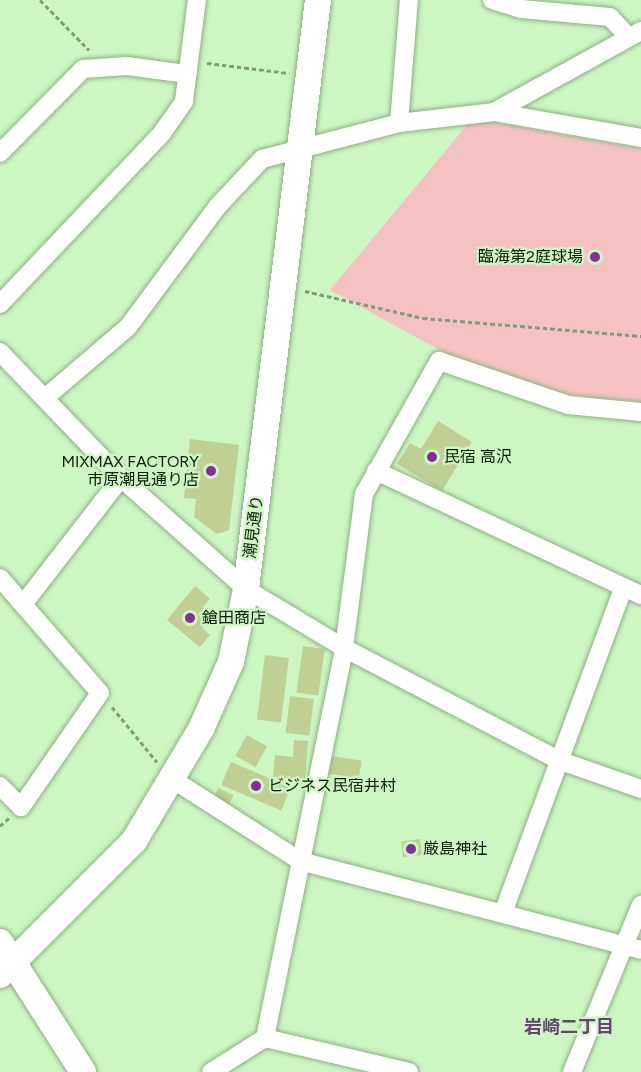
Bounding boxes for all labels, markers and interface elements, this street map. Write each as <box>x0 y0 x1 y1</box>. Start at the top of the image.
place label: 臨海第2庭球場 <box>478 247 583 267</box>
marker: 臨海第2庭球場 <box>588 250 602 264</box>
place label: 民宿 高沢 <box>444 447 512 467</box>
marker: 民宿 高沢 <box>425 450 439 464</box>
place label: MIXMAX FACTORY 市原潮見通り店 <box>62 452 199 490</box>
marker: MIXMAX FACTORY 市原潮見通り店 <box>204 464 218 478</box>
street label: 潮見通り <box>241 494 267 560</box>
place label: 鎗田商店 <box>202 608 266 628</box>
marker: 鎗田商店 <box>183 611 197 625</box>
place label: ビジネス民宿井村 <box>268 776 396 796</box>
marker: ビジネス民宿井村 <box>249 779 263 793</box>
place label: 厳島神社 <box>423 839 487 859</box>
marker: 厳島神社 <box>404 842 418 856</box>
district label: 岩崎二丁目 <box>524 1016 614 1038</box>

